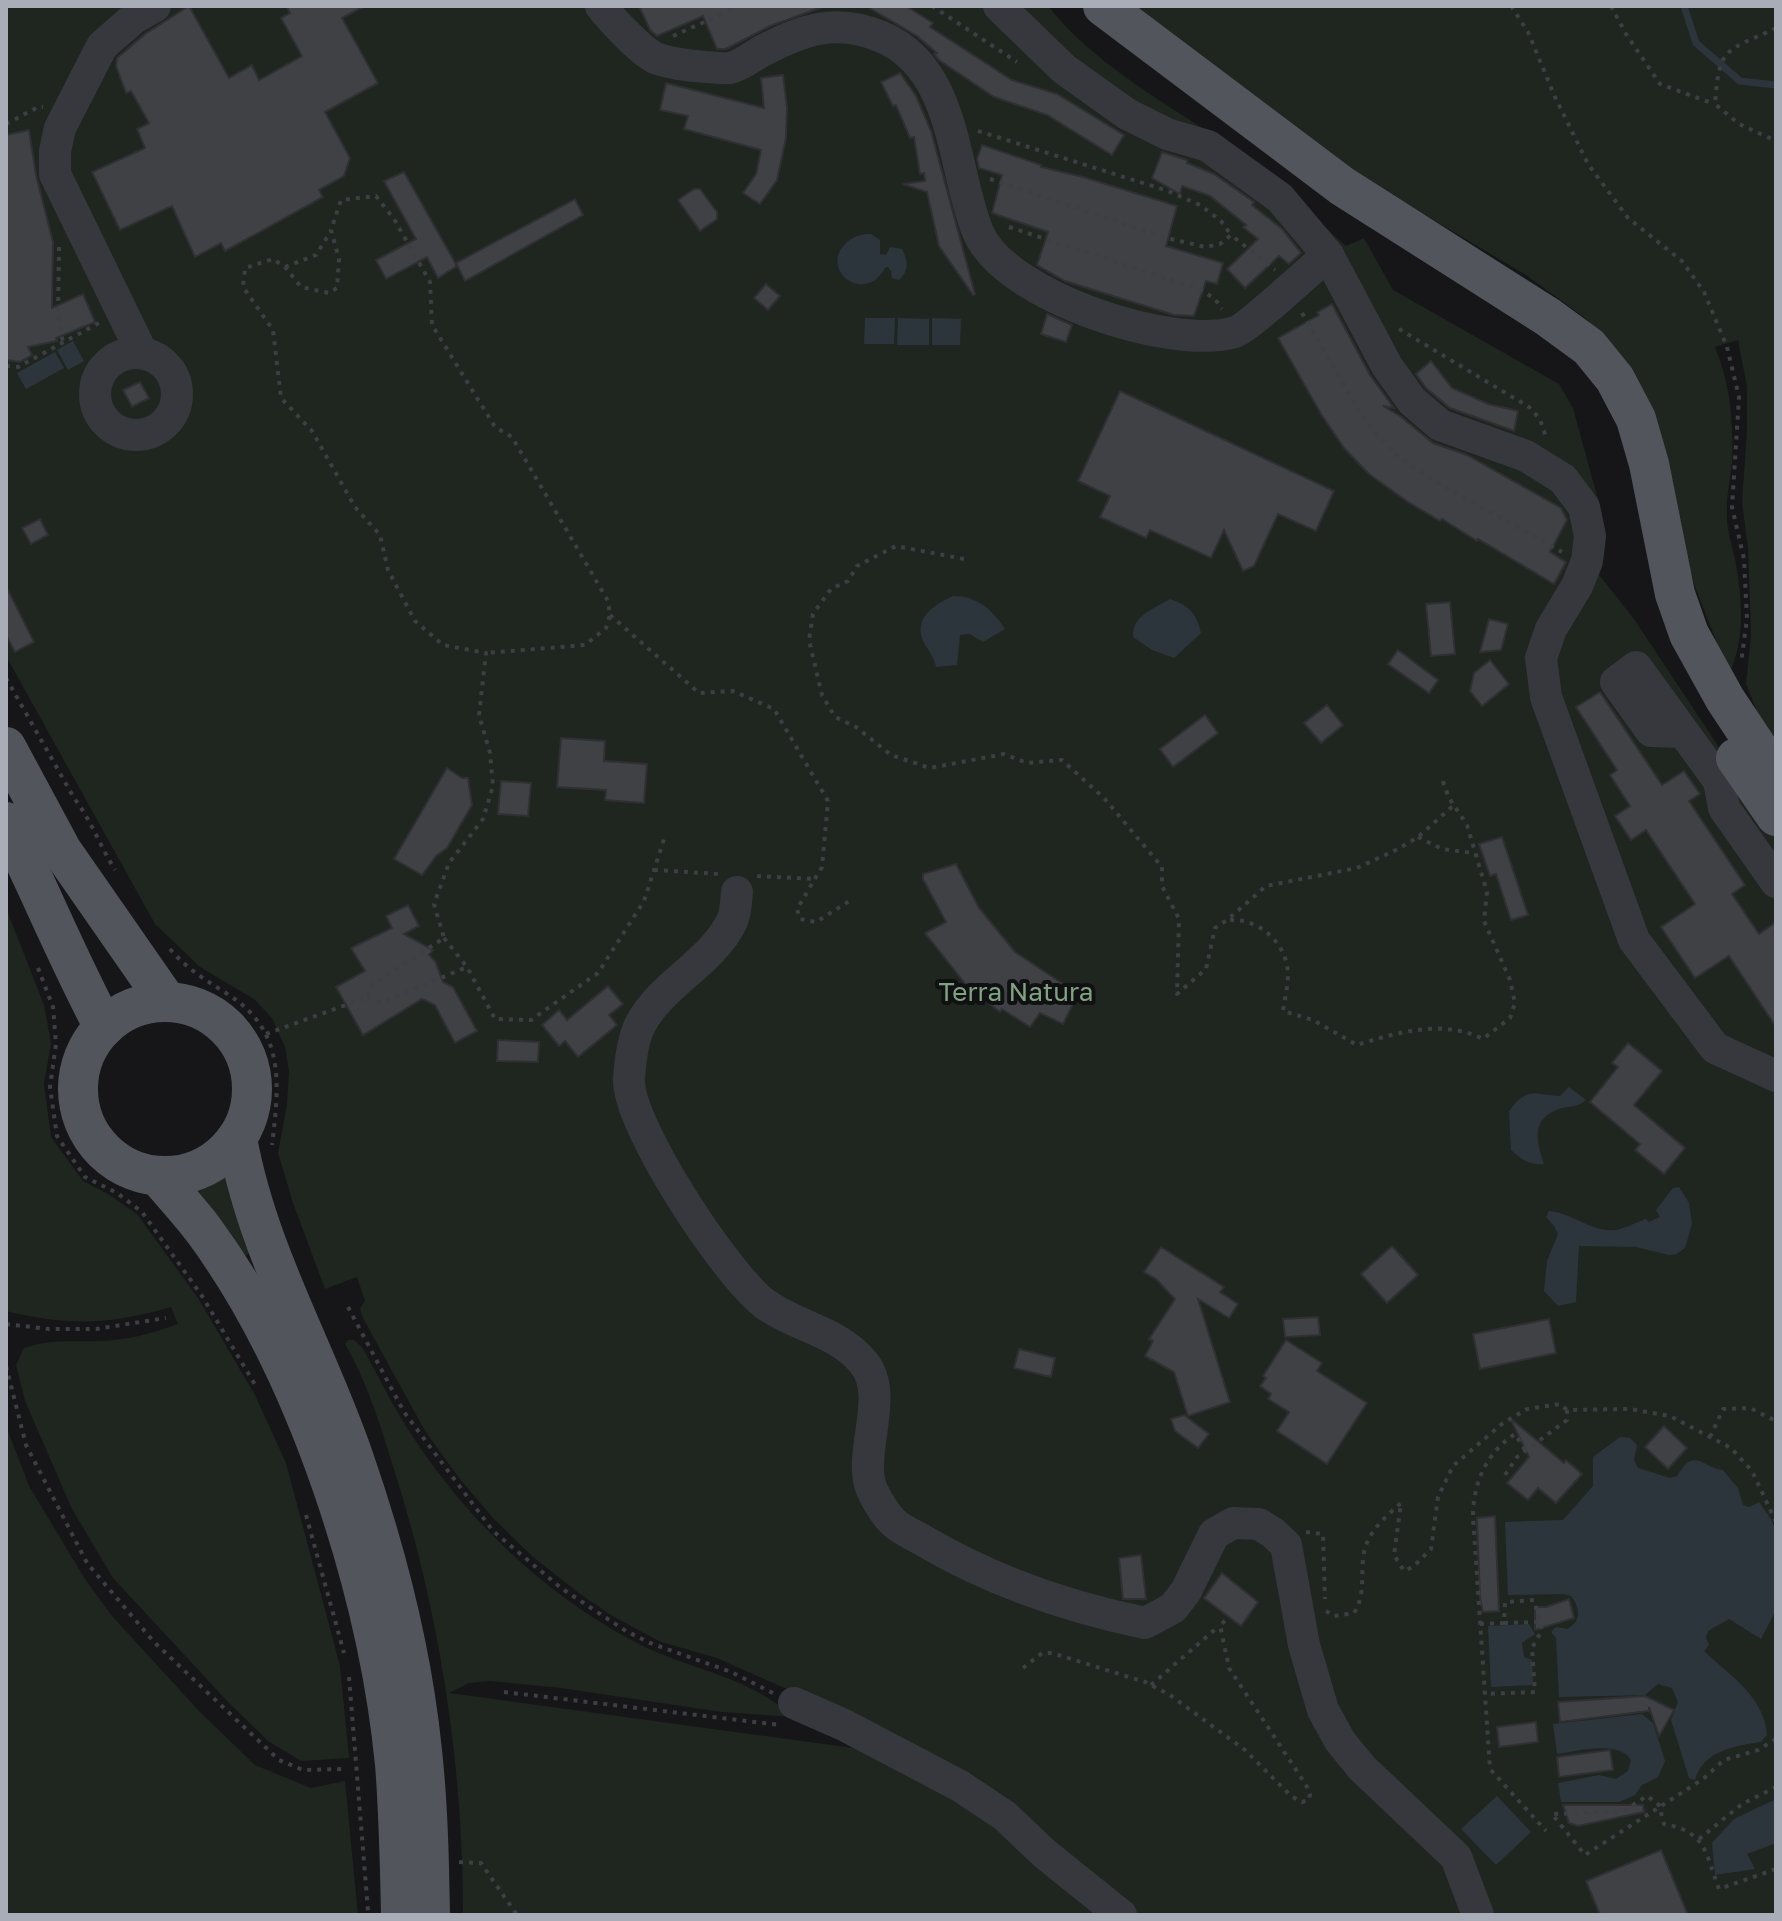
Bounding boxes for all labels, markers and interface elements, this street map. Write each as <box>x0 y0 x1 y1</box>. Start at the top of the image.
park label: Terra Natura <box>939 976 1093 1007</box>

